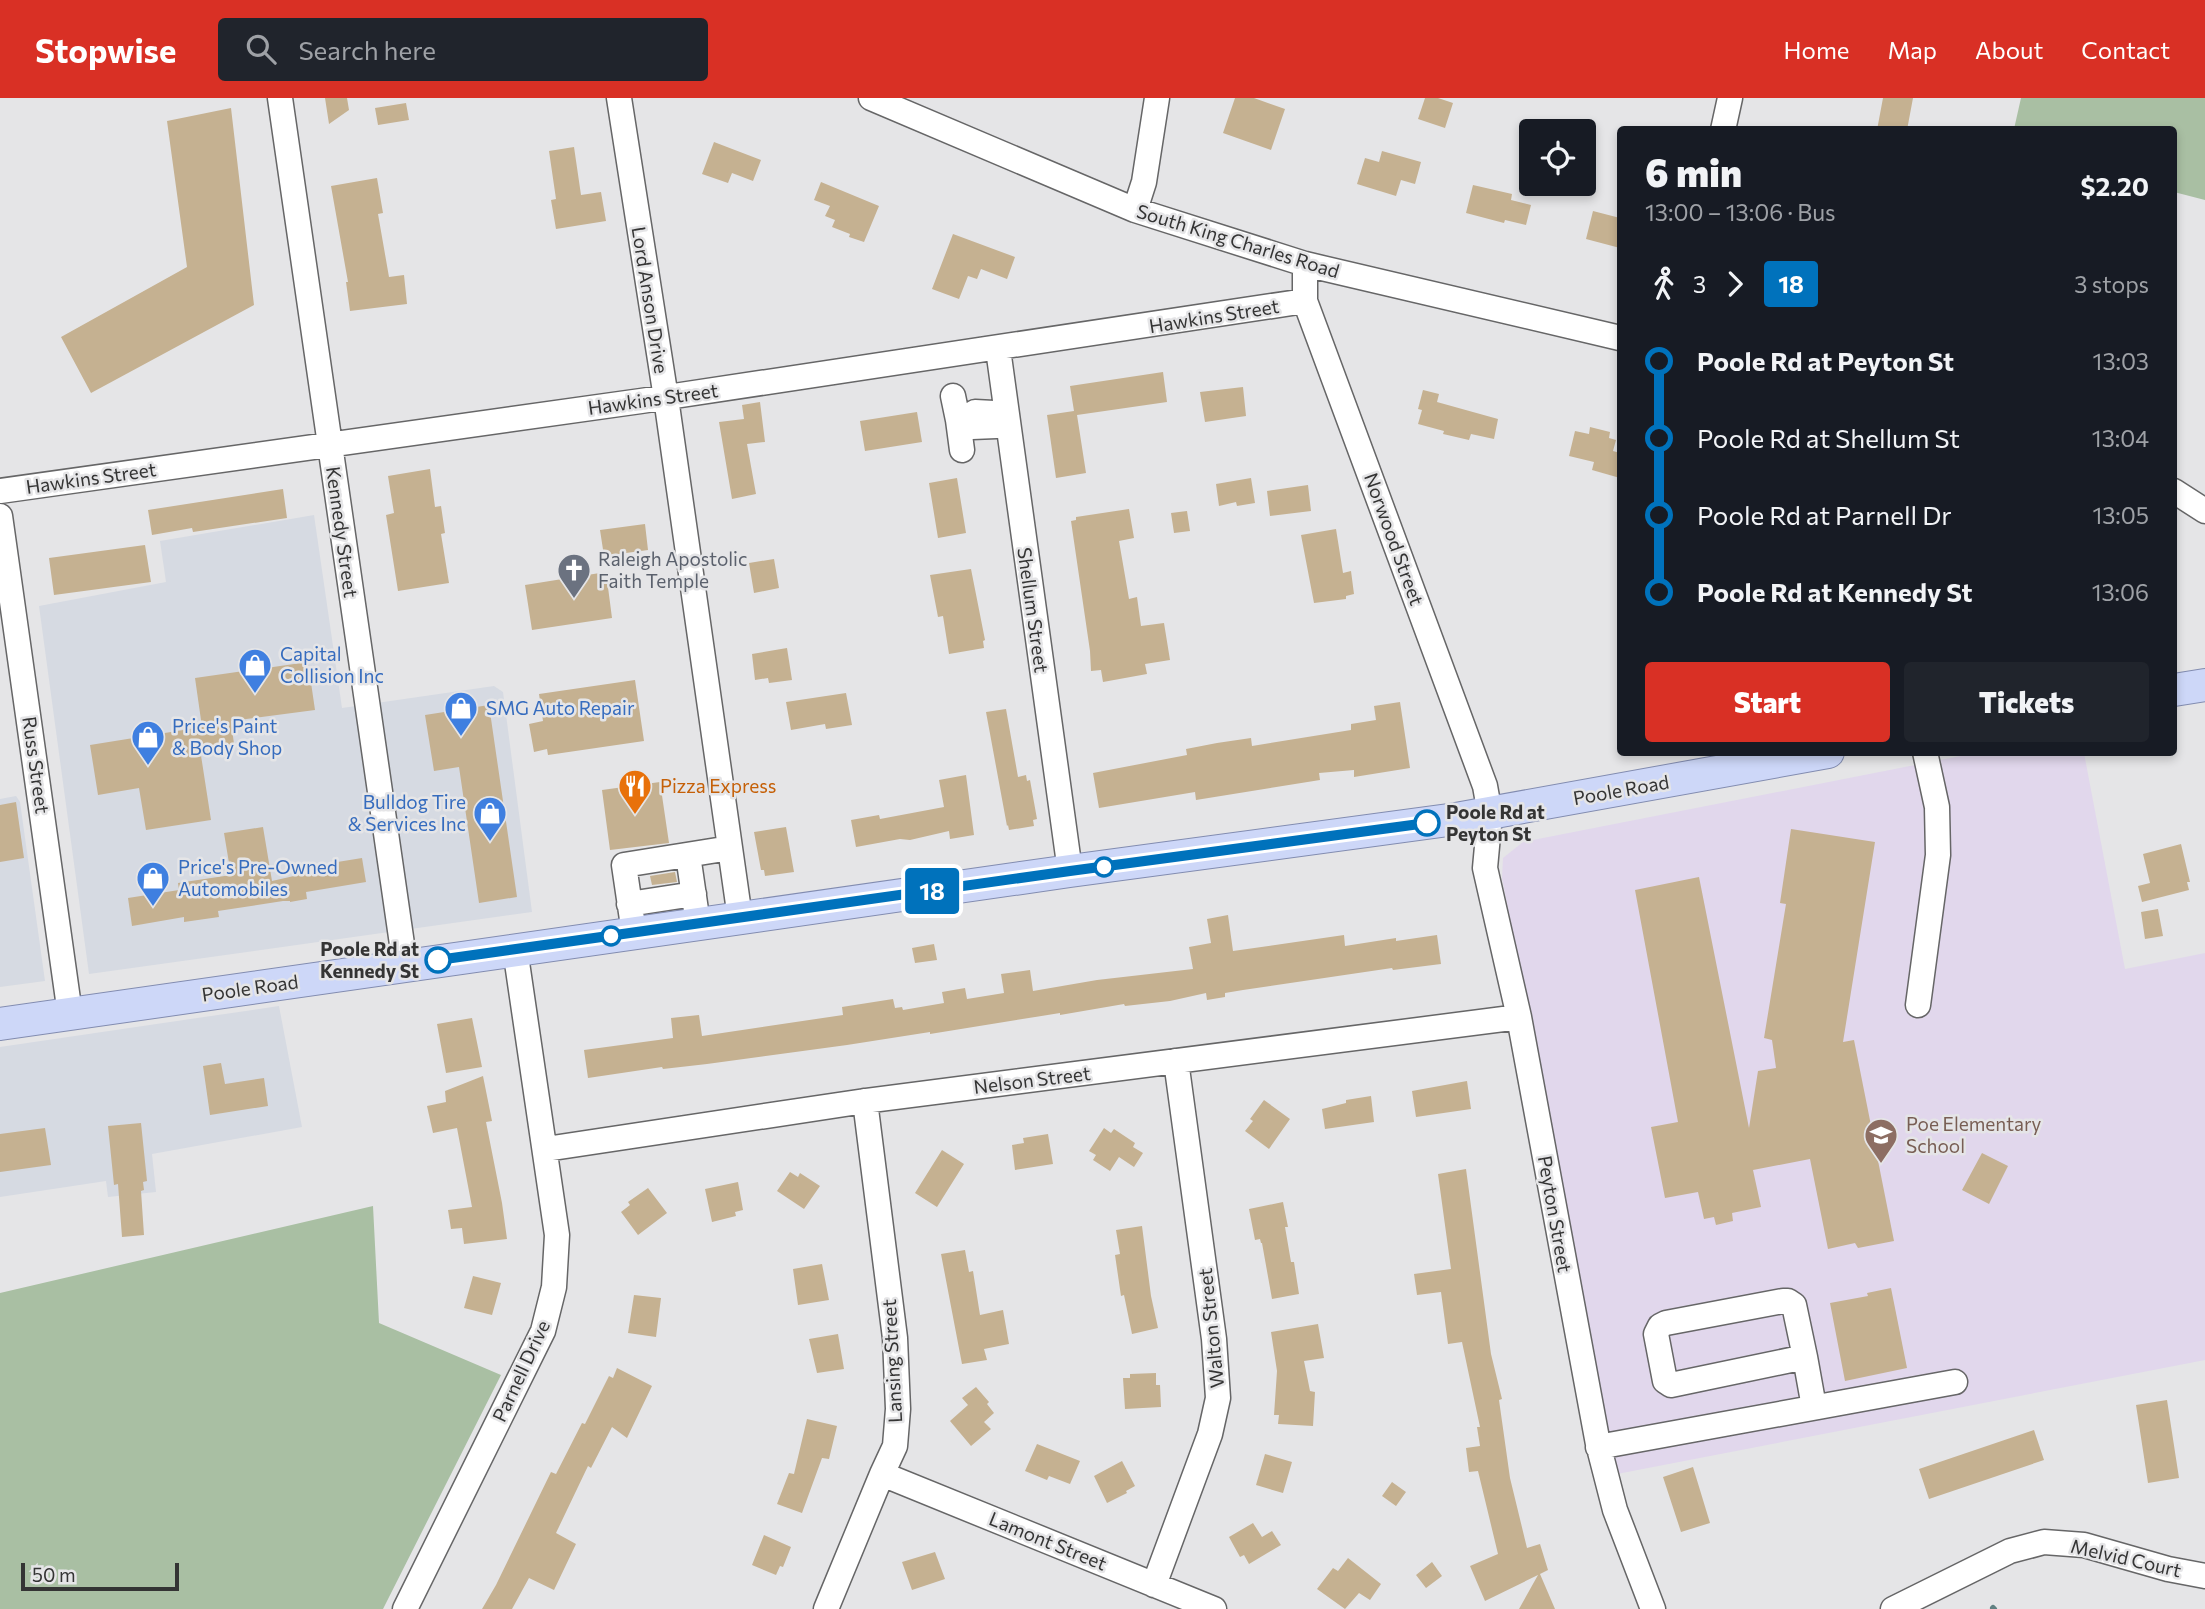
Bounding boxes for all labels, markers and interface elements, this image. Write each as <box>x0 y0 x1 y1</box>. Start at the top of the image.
search box <box>218 18 708 81</box>
text: Stopwise <box>35 29 176 70</box>
icon: search <box>242 30 280 68</box>
text: Search here <box>298 34 436 65</box>
text: Home <box>1784 35 1850 64</box>
text: Map <box>1888 35 1937 64</box>
text: About <box>1975 35 2043 64</box>
text: Contact <box>2081 35 2170 64</box>
map controls <box>1519 119 1596 196</box>
button: locate <box>1519 119 1596 196</box>
text: 6 min <box>1645 148 1742 195</box>
text: $2.20 <box>2080 170 2149 201</box>
text: 13:00 – 13:06 · Bus <box>1645 198 1836 226</box>
street label: South King Charles Road <box>1134 199 1342 282</box>
street label: Lord Anson Drive <box>628 225 673 375</box>
icon: walk <box>1645 265 1683 303</box>
icon: forward <box>1716 265 1754 303</box>
text: 18 <box>1778 269 1804 298</box>
text: 3 <box>1693 270 1706 298</box>
text: 3 stops <box>2074 270 2149 298</box>
street label: Hawkins Street <box>1147 294 1281 337</box>
text: Poole Rd at Peyton St <box>1697 345 1954 376</box>
text: 13:03 <box>2093 347 2149 375</box>
street label: Hawkins Street <box>586 378 720 419</box>
text: Poole Rd at Shellum St <box>1697 422 1960 453</box>
text: 13:04 <box>2092 424 2149 452</box>
street label: Hawkins Street <box>24 457 158 498</box>
street label: Kennedy Street <box>322 465 363 599</box>
street label: Norwood Street <box>1360 470 1429 608</box>
text: Poole Rd at Parnell Dr <box>1697 499 1952 530</box>
text: 13:05 <box>2092 501 2149 529</box>
street label: Shellum Street <box>1013 546 1054 674</box>
place label: Raleigh Apostolic Faith Temple <box>598 547 747 592</box>
church icon: Raleigh Apostolic Faith Temple <box>555 551 593 600</box>
text: Poole Rd at Kennedy St <box>1697 576 1973 607</box>
text: 13:06 <box>2092 578 2149 606</box>
place label: Capital Collision Inc <box>280 642 384 687</box>
shop icon: Capital Collision Inc <box>236 646 274 695</box>
button: Start <box>1645 662 1890 742</box>
button: Tickets <box>1904 662 2149 742</box>
shop icon: SMG Auto Repair <box>442 689 480 738</box>
place label: SMG Auto Repair <box>486 696 635 719</box>
place label: Price's Paint & Body Shop <box>172 714 282 759</box>
street label: Russ Street <box>18 715 55 815</box>
shop icon: Price's Paint & Body Shop <box>129 718 167 767</box>
restaurant icon: Pizza Express <box>616 767 654 816</box>
street label: Poole Road <box>1571 770 1671 809</box>
place label: Pizza Express <box>660 774 776 797</box>
place label: Bulldog Tire & Services Inc <box>348 790 466 835</box>
shop icon: Bulldog Tire & Services Inc <box>471 794 509 843</box>
place label: Poole Rd at Peyton St <box>1446 800 1545 845</box>
marker: Poole Rd at Peyton St <box>1414 810 1440 836</box>
place label: Price's Pre-Owned Automobiles <box>178 855 338 900</box>
unlabelled marker <box>1094 857 1114 877</box>
shop icon: Price's Pre-Owned Automobiles <box>134 859 172 908</box>
line badge: 18 <box>900 868 964 914</box>
text: 18 <box>919 876 945 905</box>
unlabelled marker <box>601 926 621 946</box>
place label: Poole Rd at Kennedy St <box>320 937 419 982</box>
marker: Poole Rd at Kennedy St <box>425 947 451 973</box>
street label: Poole Road <box>200 969 300 1006</box>
street label: Nelson Street <box>972 1061 1092 1098</box>
place label: Poe Elementary School <box>1906 1112 2042 1157</box>
school or university icon: Poe Elementary School <box>1862 1116 1900 1165</box>
street label: Peyton Street <box>1534 1154 1577 1274</box>
street label: Walton Street <box>1193 1267 1228 1389</box>
street label: Lansing Street <box>877 1298 906 1423</box>
street label: Parnell Drive <box>487 1316 554 1425</box>
street label: Lamont Street <box>986 1507 1111 1575</box>
street label: Melvid Court <box>2069 1534 2184 1581</box>
scale bar <box>21 1560 178 1592</box>
text: 50 m <box>32 1563 76 1586</box>

